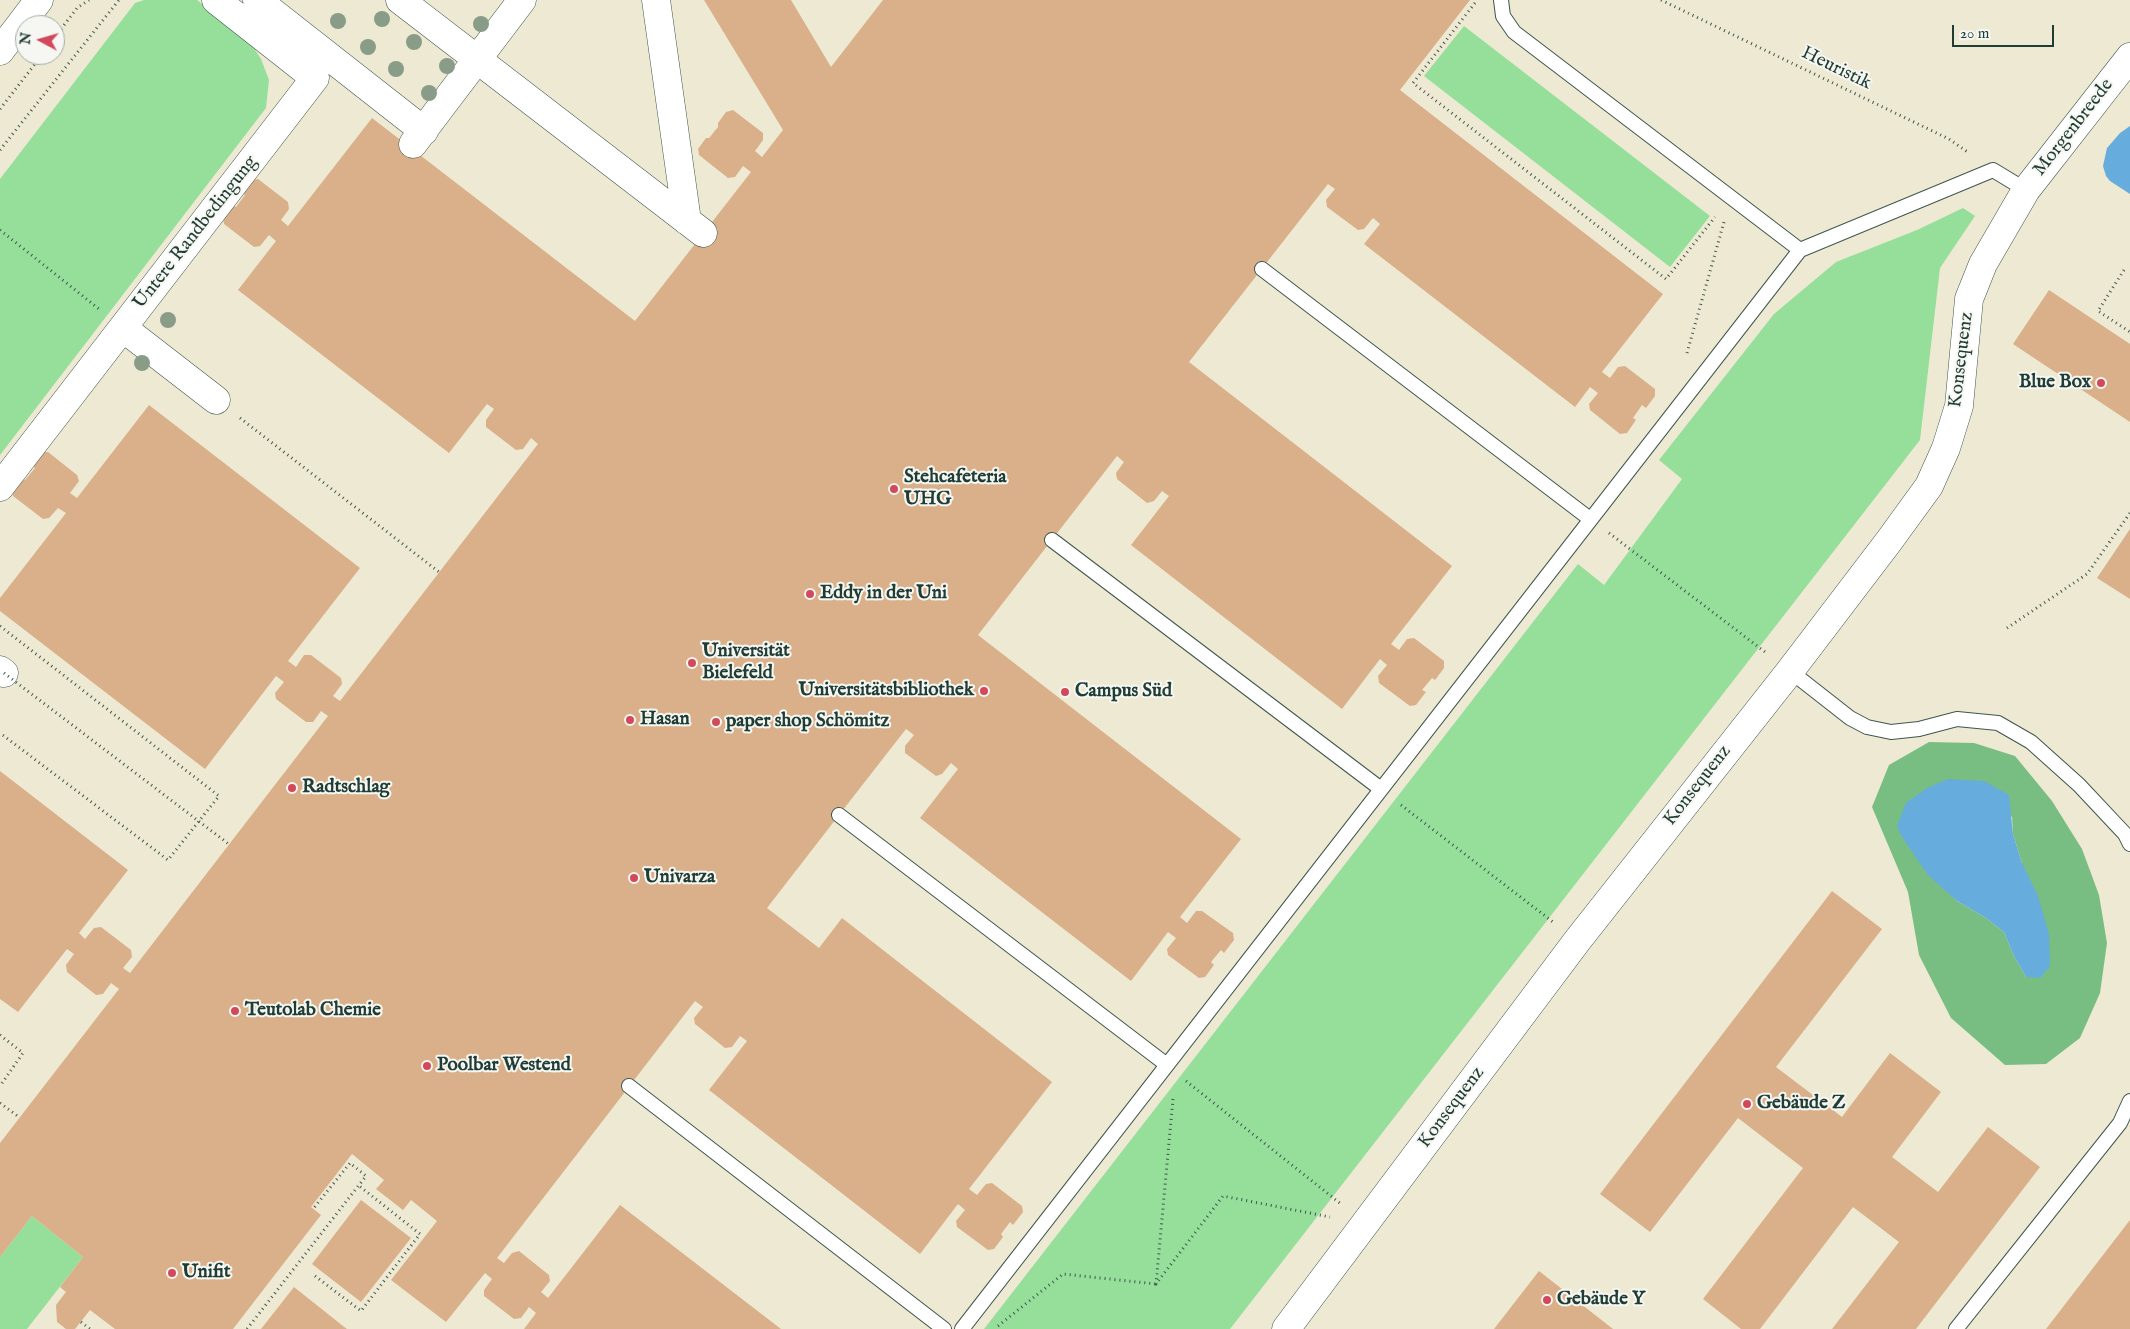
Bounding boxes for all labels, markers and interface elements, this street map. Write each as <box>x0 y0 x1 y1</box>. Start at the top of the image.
north arrow <box>15 15 65 65</box>
scale bar <box>1955 15 2058 47</box>
text: 20 m <box>1960 24 1989 43</box>
text: N <box>16 32 36 46</box>
street label: Heuristik <box>1797 42 1875 96</box>
street label: Morgenbreede <box>2029 75 2119 181</box>
street label: Untere Randbedingung <box>129 152 263 314</box>
street label: Konsequenz <box>1945 311 1979 409</box>
place label: Blue Box <box>2019 372 2091 394</box>
marker: Blue Box <box>2095 377 2107 389</box>
place label: Stehcafeteria UHG <box>904 467 1007 511</box>
marker: Stehcafeteria UHG <box>888 483 900 495</box>
place label: Eddy in der Uni <box>820 583 947 605</box>
marker: Eddy in der Uni <box>804 588 816 600</box>
place label: Universität Bielefeld <box>702 641 790 685</box>
marker: Universität Bielefeld <box>686 657 698 669</box>
place label: Universitätsbibliothek <box>799 680 974 702</box>
place label: Campus Süd <box>1075 681 1172 703</box>
marker: Universitätsbibliothek <box>978 685 990 697</box>
marker: Campus Süd <box>1059 686 1071 698</box>
place label: Hasan <box>640 709 690 731</box>
place label: paper shop Schömitz <box>726 711 889 733</box>
marker: Hasan <box>624 714 636 726</box>
marker: paper shop Schömitz <box>710 716 722 728</box>
street label: Konsequenz <box>1659 741 1737 831</box>
place label: Radtschlag <box>302 777 390 799</box>
marker: Radtschlag <box>286 782 298 794</box>
place label: Univarza <box>644 867 715 889</box>
marker: Univarza <box>628 872 640 884</box>
place label: Teutolab Chemie <box>245 1000 381 1022</box>
marker: Teutolab Chemie <box>229 1005 241 1017</box>
place label: Poolbar Westend <box>437 1055 571 1077</box>
marker: Poolbar Westend <box>421 1060 433 1072</box>
street label: Konsequenz <box>1414 1063 1490 1153</box>
place label: Gebäude Z <box>1757 1093 1845 1115</box>
marker: Gebäude Z <box>1741 1098 1753 1110</box>
place label: Unifit <box>182 1262 230 1284</box>
marker: Unifit <box>166 1267 178 1279</box>
place label: Gebäude Y <box>1557 1289 1645 1311</box>
marker: Gebäude Y <box>1541 1294 1553 1306</box>

